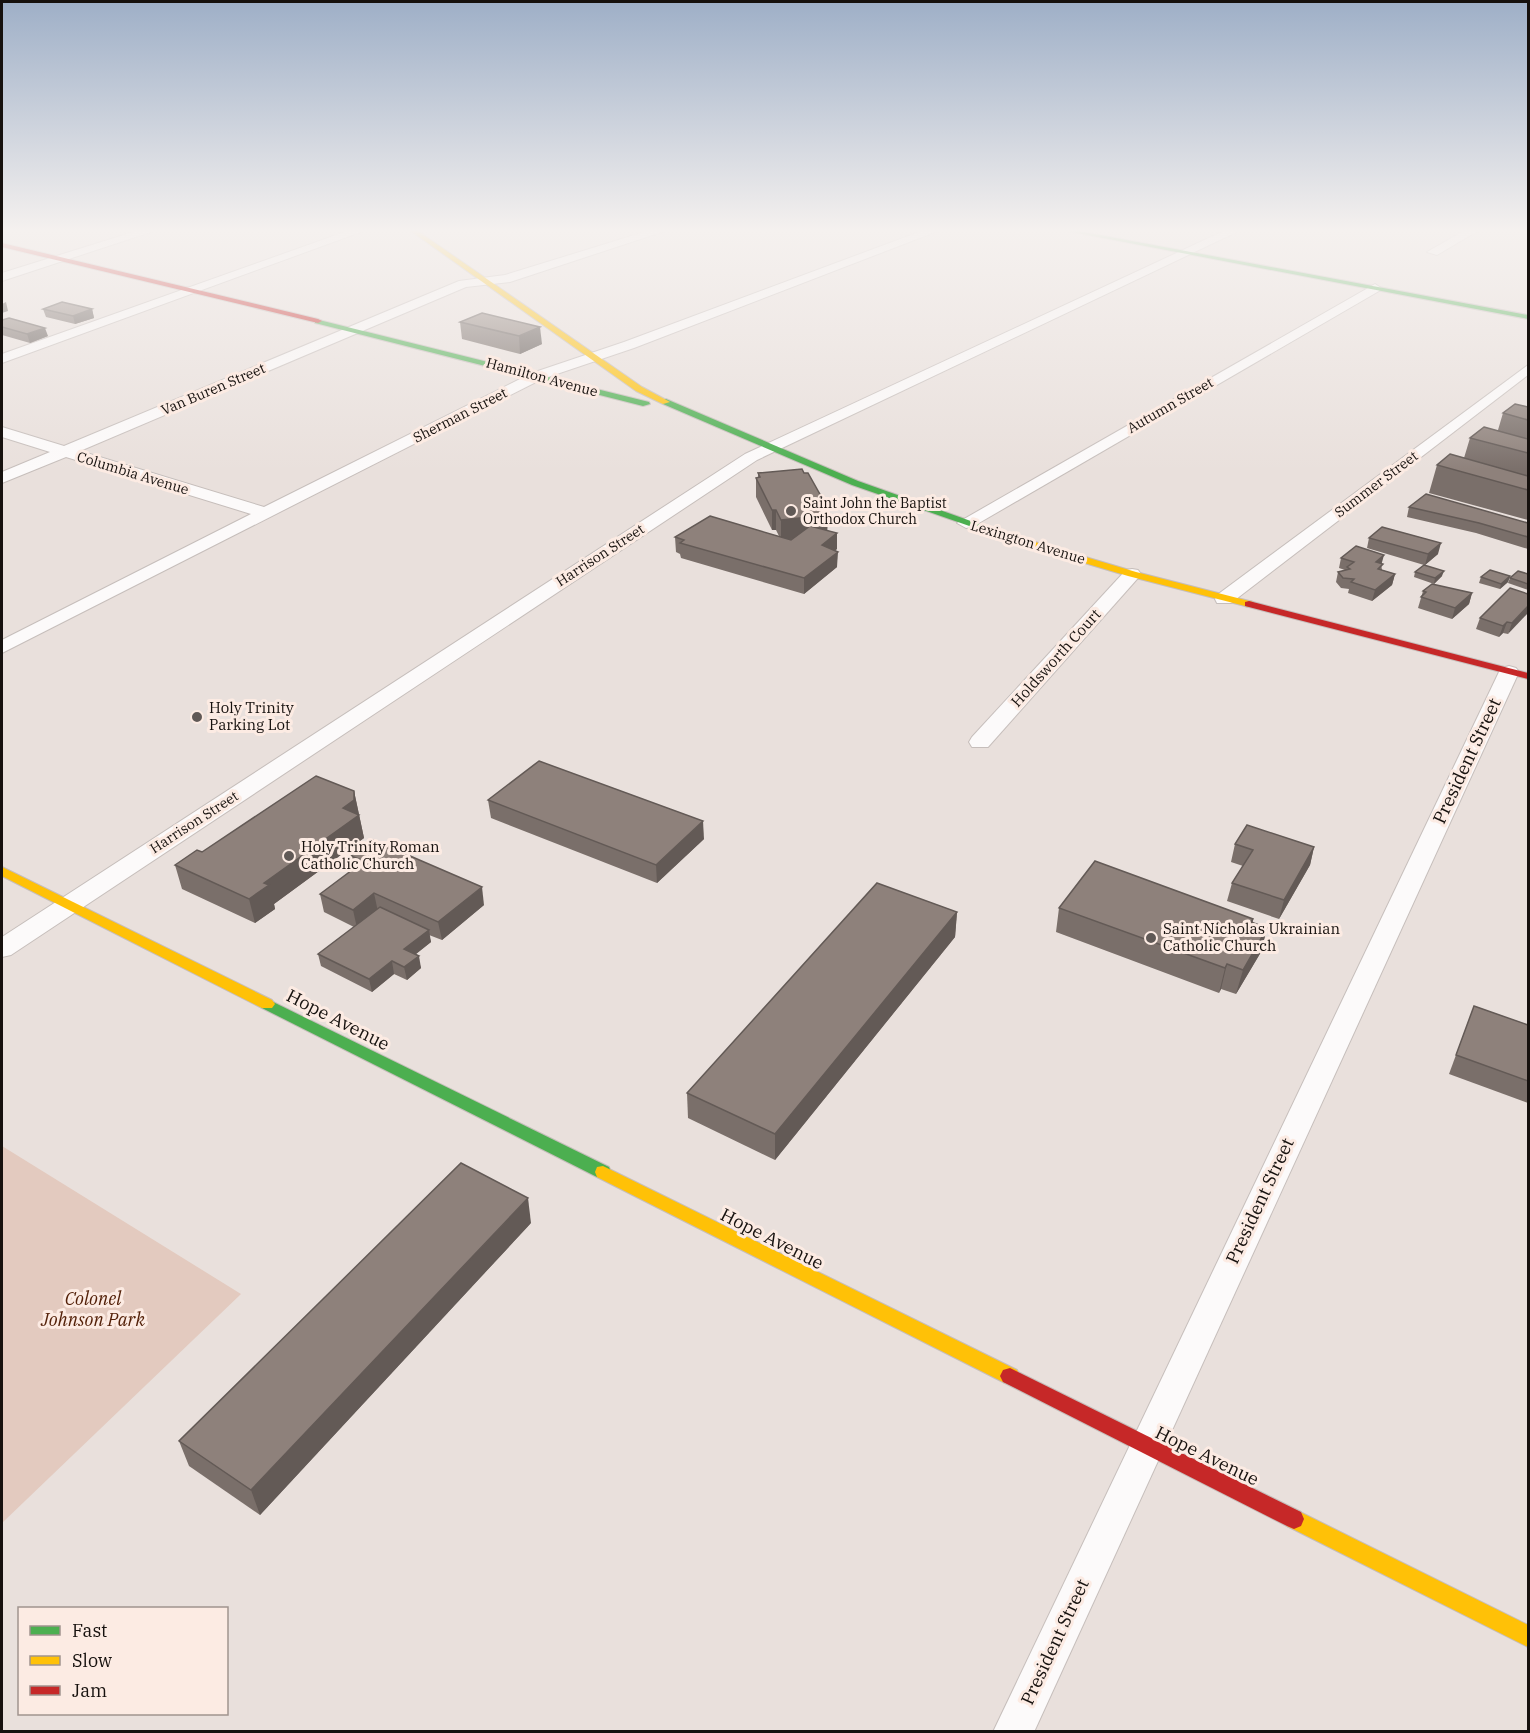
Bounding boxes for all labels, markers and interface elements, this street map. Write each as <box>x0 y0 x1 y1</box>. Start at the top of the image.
street label: Hamilton Avenue <box>484 353 600 401</box>
street label: Van Buren Street <box>158 359 268 419</box>
street label: Autumn Street <box>1124 373 1216 437</box>
street label: Sherman Street <box>410 384 510 446</box>
street label: Columbia Avenue <box>75 447 191 499</box>
street label: Summer Street <box>1331 447 1421 521</box>
place label: Saint John the Baptist Orthodox Church <box>803 494 947 528</box>
marker: Saint John the Baptist Orthodox Church <box>784 504 798 518</box>
street label: Lexington Avenue <box>969 516 1087 568</box>
street label: Harrison Street <box>552 520 648 590</box>
street label: Holdsworth Court <box>1007 605 1105 711</box>
street label: President Street <box>1427 694 1506 827</box>
place label: Holy Trinity Parking Lot <box>209 698 294 734</box>
marker: Holy Trinity Parking Lot <box>190 710 204 724</box>
street label: Harrison Street <box>146 787 242 857</box>
place label: Holy Trinity Roman Catholic Church <box>301 837 440 873</box>
marker: Holy Trinity Roman Catholic Church <box>282 849 296 863</box>
place label: Saint Nicholas Ukrainian Catholic Church <box>1163 919 1340 955</box>
marker: Saint Nicholas Ukrainian Catholic Church <box>1144 931 1158 945</box>
street label: Hope Avenue <box>283 984 394 1055</box>
street label: President Street <box>1220 1134 1299 1267</box>
street label: Hope Avenue <box>717 1203 828 1274</box>
park label: Colonel Johnson Park <box>40 1287 145 1331</box>
street label: Hope Avenue <box>1152 1421 1263 1491</box>
street label: President Street <box>1015 1575 1094 1708</box>
legend <box>18 1607 228 1715</box>
text: Fast <box>72 1619 107 1642</box>
text: Slow <box>72 1649 112 1672</box>
text: Jam <box>72 1679 107 1702</box>

